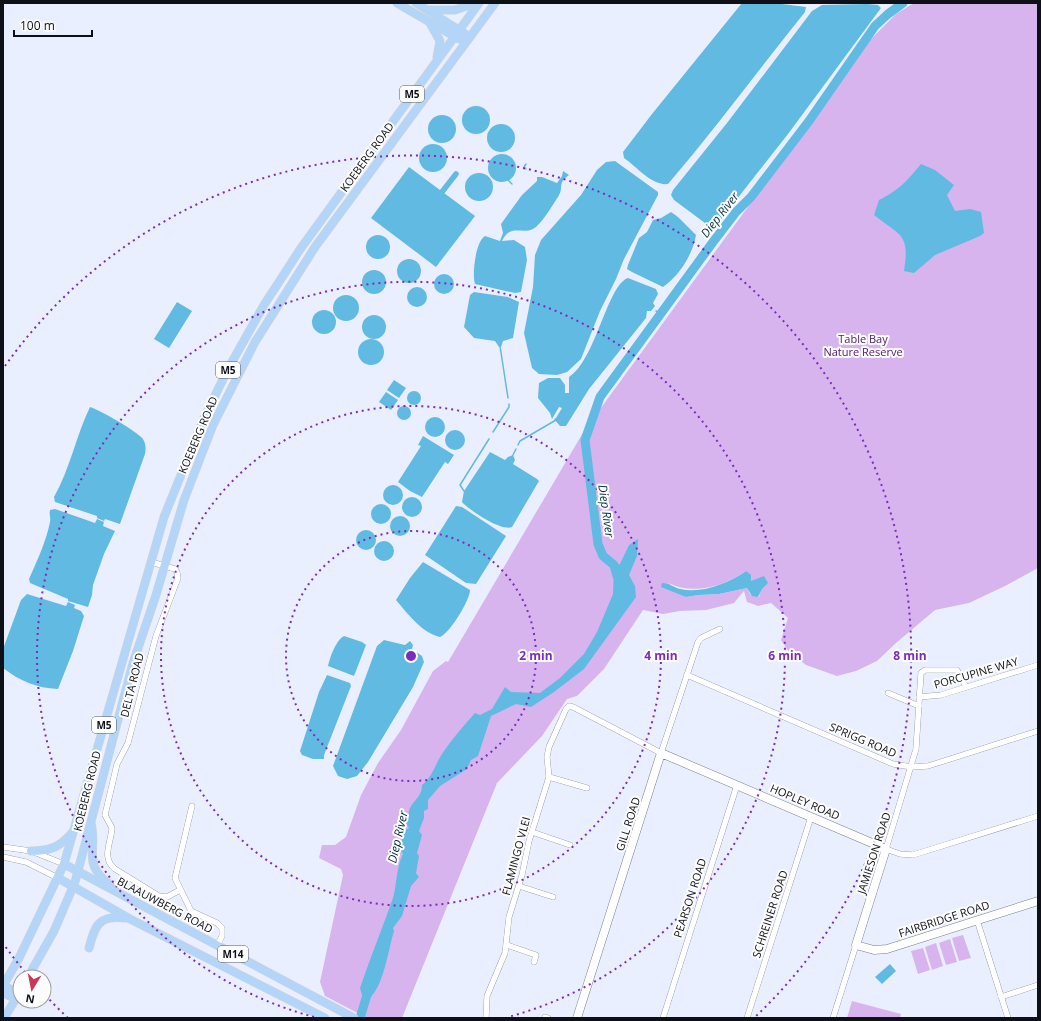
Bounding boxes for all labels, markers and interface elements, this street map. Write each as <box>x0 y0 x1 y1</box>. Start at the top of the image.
scale bar <box>14 12 92 38</box>
text: 100 m <box>20 17 55 34</box>
road number: M5 <box>400 86 424 102</box>
street label: KOEBERG ROAD <box>336 119 397 195</box>
water label: Diep River <box>697 188 743 241</box>
park label: Table Bay Nature Reserve <box>823 331 903 359</box>
road number: M5 <box>216 362 240 378</box>
street label: KOEBERG ROAD <box>175 394 221 476</box>
water label: Diep River <box>594 483 619 540</box>
text: 2 min <box>519 647 553 664</box>
text: 4 min <box>644 647 678 664</box>
text: 6 min <box>768 647 802 664</box>
text: 8 min <box>893 647 927 664</box>
centre of rings <box>404 649 418 663</box>
street label: DELTA ROAD <box>116 651 147 719</box>
street label: PORCUPINE WAY <box>932 653 1021 692</box>
road number: M5 <box>92 717 116 733</box>
street label: SPRIGG ROAD <box>827 719 899 760</box>
street label: KOEBERG ROAD <box>69 749 104 833</box>
street label: HOPLEY ROAD <box>768 780 842 823</box>
street label: GILL ROAD <box>612 795 643 853</box>
water label: Diep River <box>383 808 412 865</box>
street label: JAMIESON ROAD <box>853 810 894 897</box>
street label: FLAMINGO VLEI <box>498 815 533 897</box>
street label: PEARSON ROAD <box>670 856 709 939</box>
street label: SCHREINER ROAD <box>748 868 791 960</box>
street label: BLAAUWBERG ROAD <box>115 873 216 936</box>
street label: FAIRBRIDGE ROAD <box>896 897 991 940</box>
road number: M14 <box>218 946 248 962</box>
north arrow <box>12 969 52 1009</box>
text: N <box>24 991 36 1008</box>

